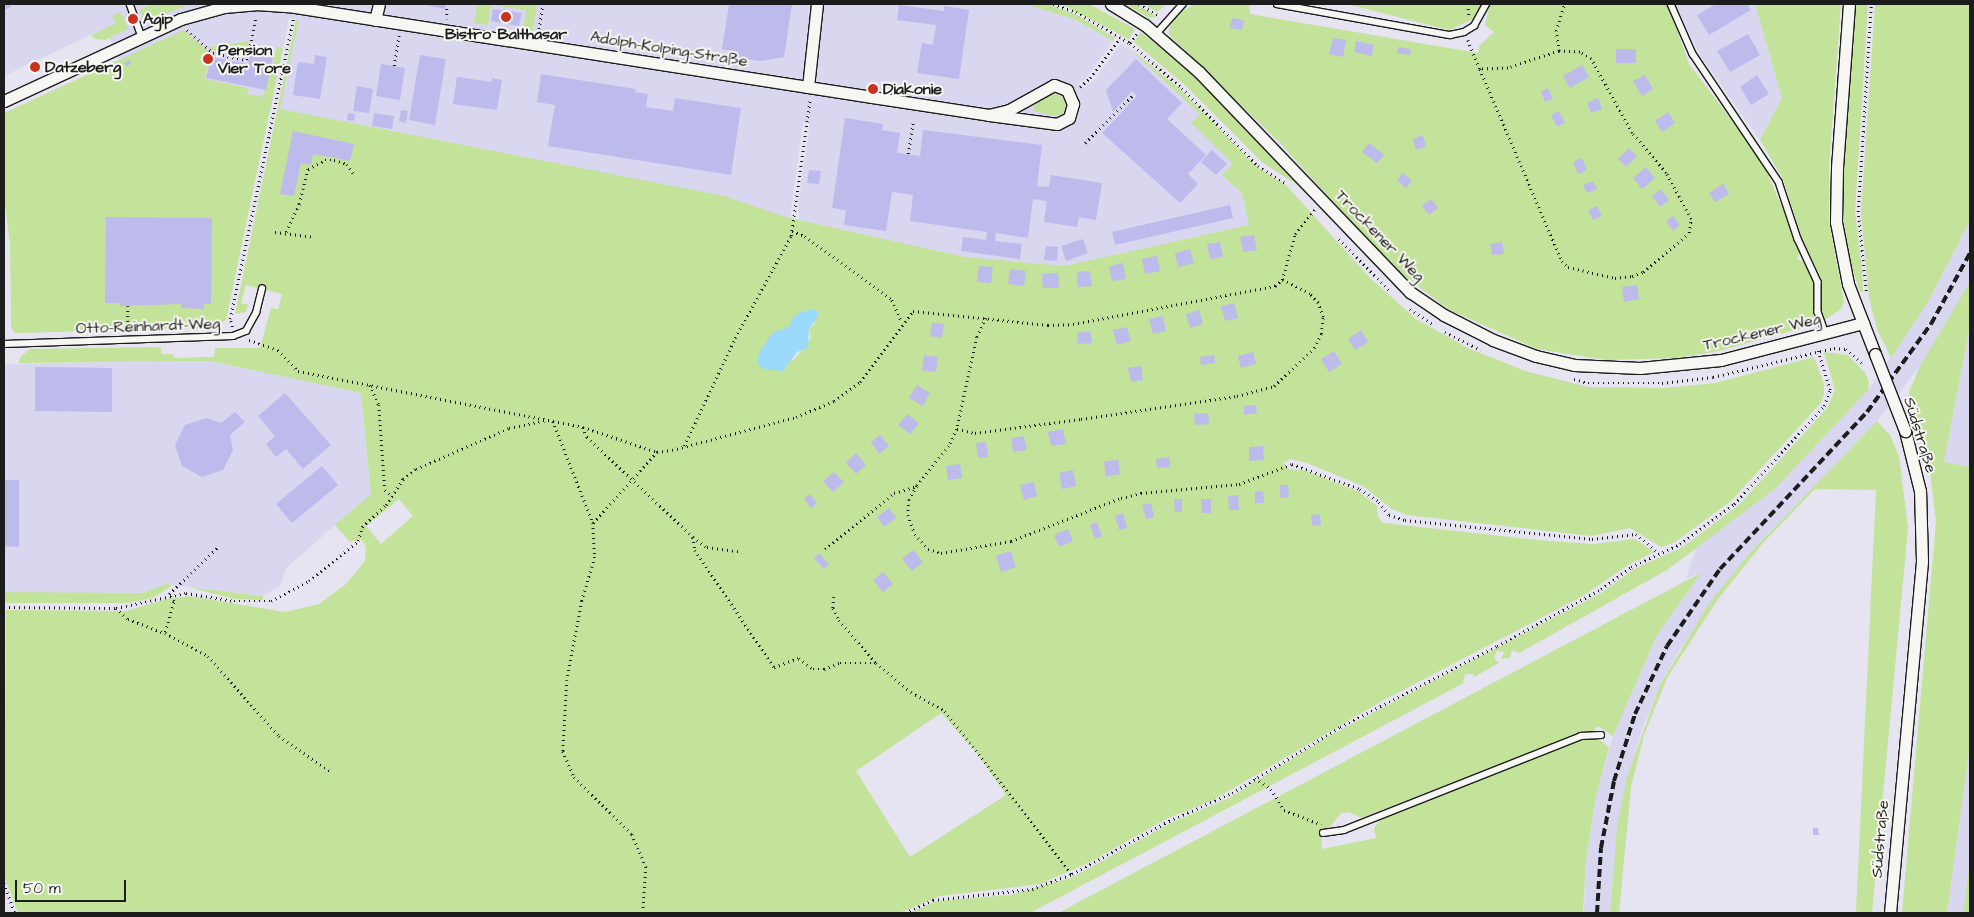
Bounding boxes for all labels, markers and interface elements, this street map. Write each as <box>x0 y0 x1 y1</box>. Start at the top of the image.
place label: Agip <box>143 9 173 29</box>
marker: Bistro Balthasar <box>500 11 512 23</box>
marker: Agip <box>127 13 139 25</box>
place label: Bistro Balthasar <box>445 24 567 44</box>
street label: Adolph-Kolping-Straße <box>589 27 749 71</box>
place label: Pension Vier Tore <box>218 40 291 78</box>
marker: Pension Vier Tore <box>202 53 214 65</box>
place label: Datzeberg <box>45 57 121 77</box>
marker: Datzeberg <box>29 61 41 73</box>
place label: Diakonie <box>883 79 942 99</box>
marker: Diakonie <box>867 83 879 95</box>
street label: Trockener Weg <box>1331 186 1429 286</box>
street label: Trockener Weg <box>1701 309 1823 355</box>
street label: Otto-Reinhardt-Weg <box>75 314 221 338</box>
street label: Südstraße <box>1899 395 1941 475</box>
street label: Südstraße <box>1867 799 1893 879</box>
scale bar <box>18 870 129 902</box>
text: 50 m <box>23 878 61 899</box>

